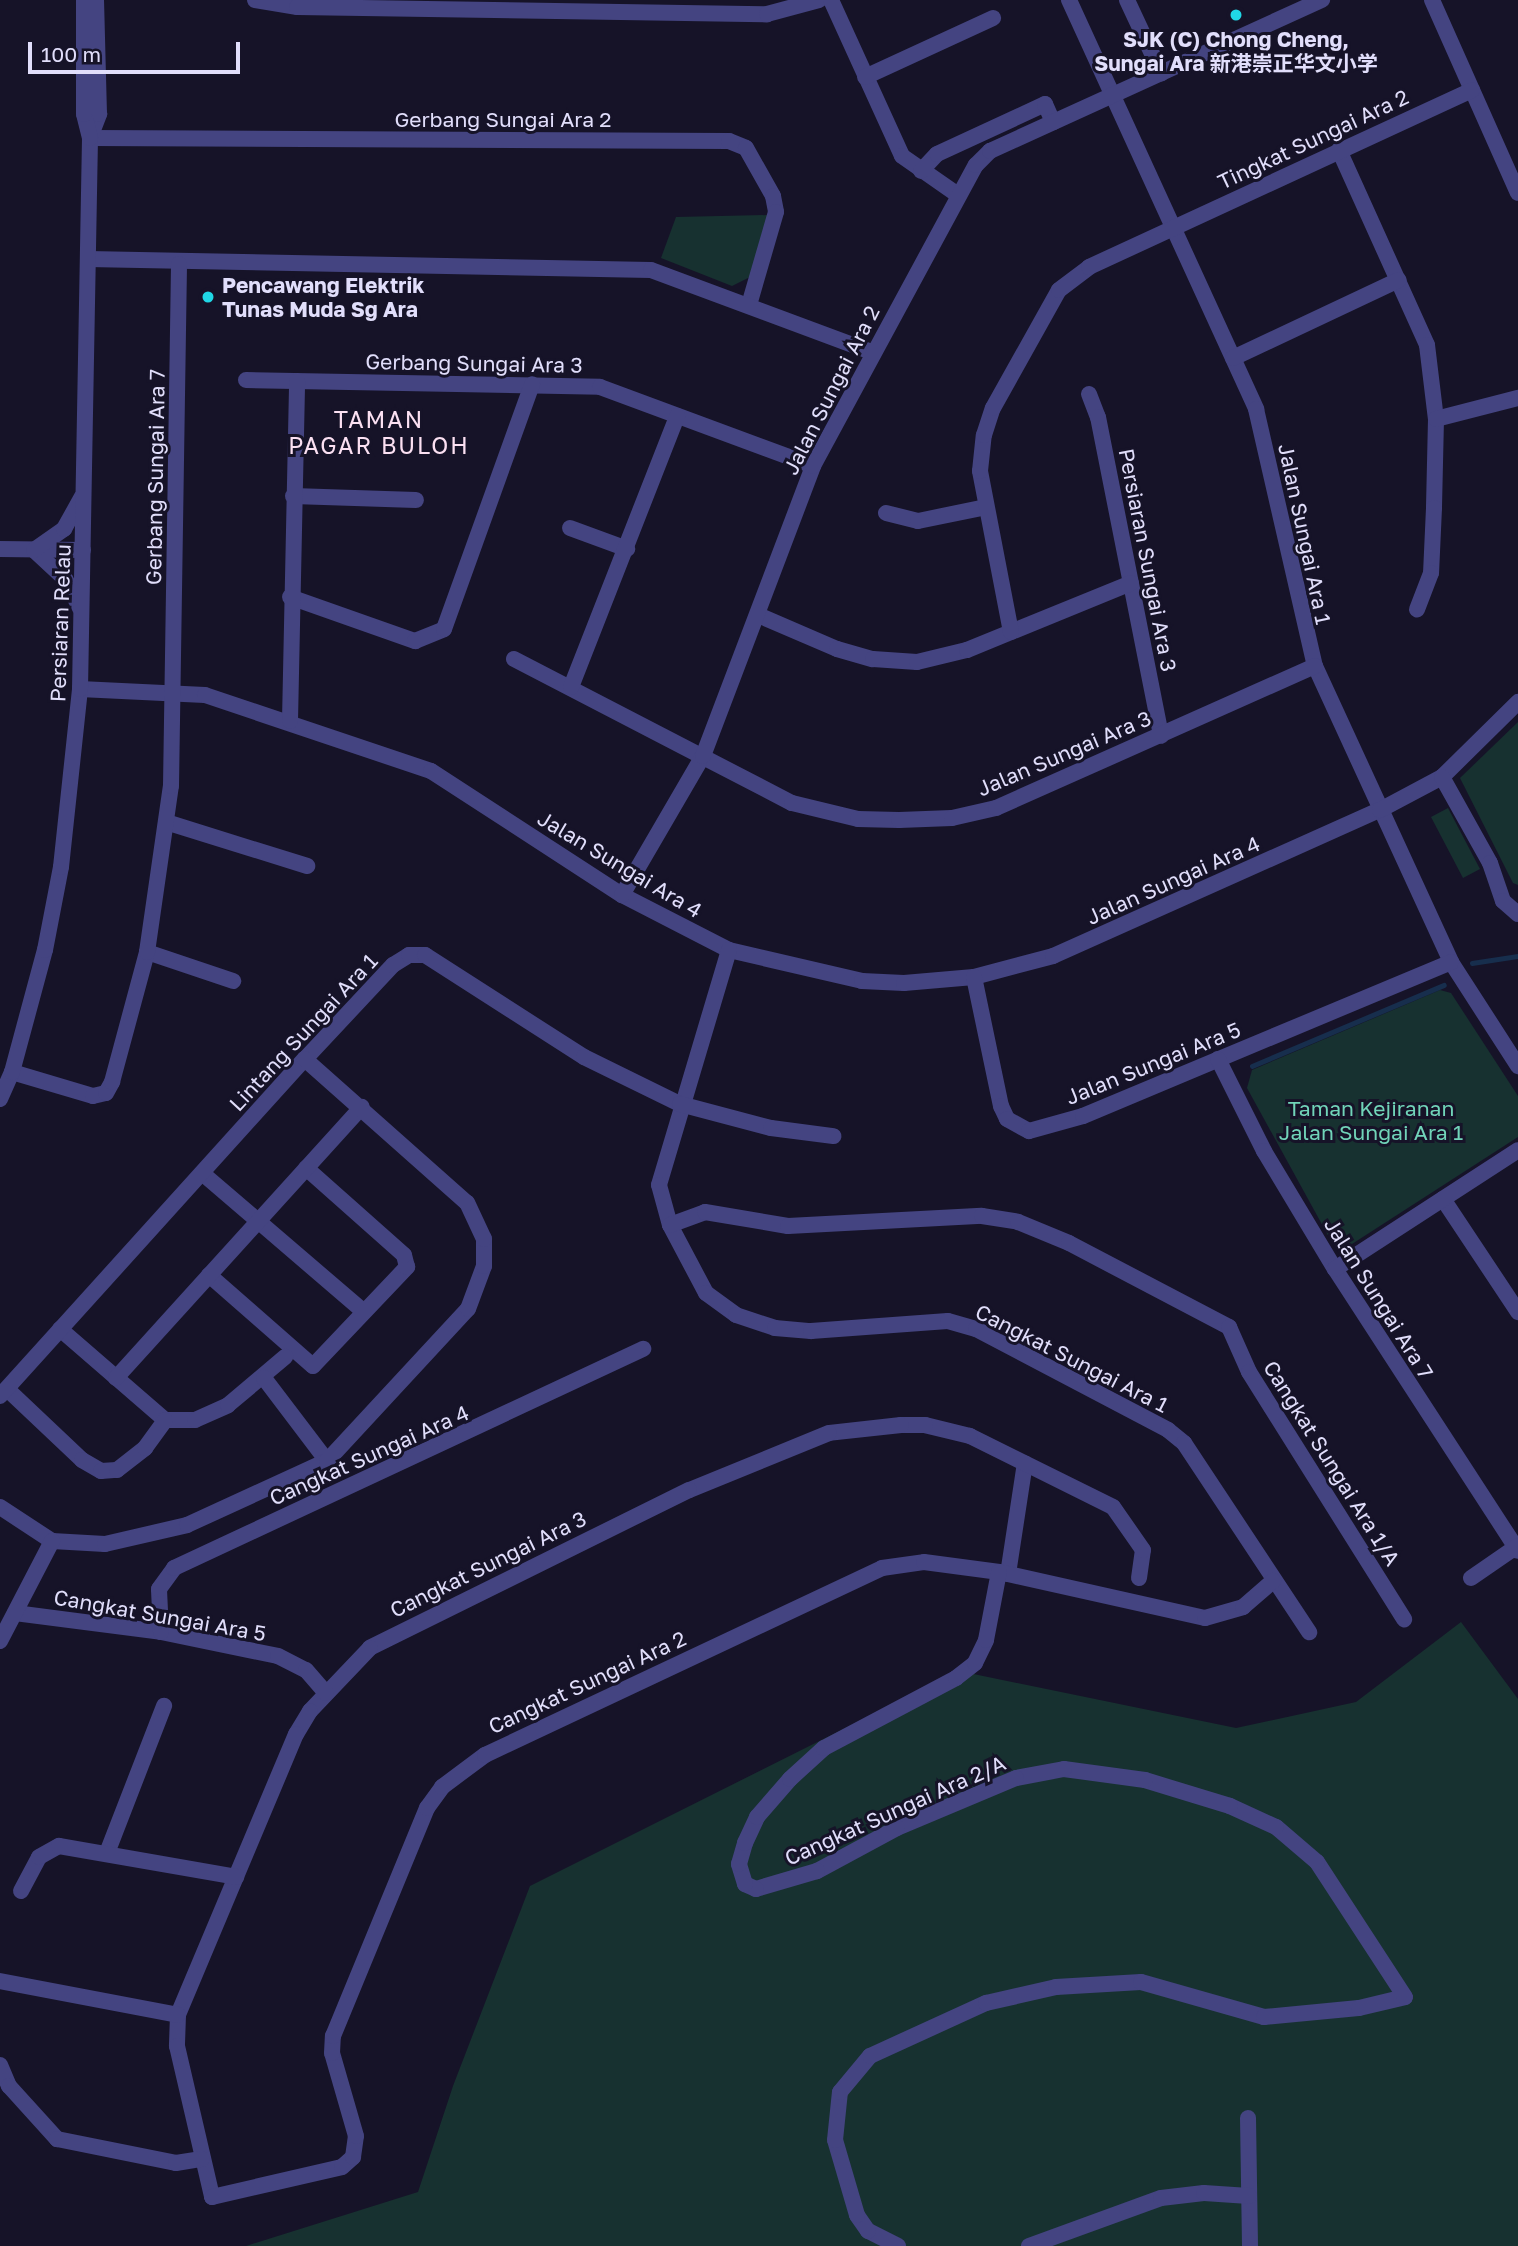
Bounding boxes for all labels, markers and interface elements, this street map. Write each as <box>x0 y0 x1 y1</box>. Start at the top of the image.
marker: SJK (C) Chong Cheng, Sungai Ara 新港崇正华文小学 <box>1228 7 1244 23</box>
place label: SJK (C) Chong Cheng, Sungai Ara 新港崇正华文小学 <box>1094 26 1378 76</box>
scale bar <box>32 28 243 72</box>
text: 100 m <box>41 41 101 67</box>
street label: Tingkat Sungai Ara 2 <box>1214 84 1412 194</box>
street label: Gerbang Sungai Ara 2 <box>394 106 612 132</box>
place label: Pencawang Elektrik Tunas Muda Sg Ara <box>222 272 424 322</box>
marker: Pencawang Elektrik Tunas Muda Sg Ara <box>200 289 216 305</box>
street label: Jalan Sungai Ara 2 <box>777 301 885 479</box>
street label: Gerbang Sungai Ara 3 <box>365 349 583 377</box>
street label: Gerbang Sungai Ara 7 <box>141 369 169 585</box>
district label: TAMAN PAGAR BULOH <box>290 405 468 459</box>
street label: Jalan Sungai Ara 1 <box>1274 441 1336 627</box>
street label: Persiaran Sungai Ara 3 <box>1114 446 1182 674</box>
street label: Persiaran Relau <box>45 544 75 702</box>
street label: Jalan Sungai Ara 3 <box>973 705 1155 801</box>
street label: Jalan Sungai Ara 4 <box>533 805 707 923</box>
street label: Jalan Sungai Ara 4 <box>1082 830 1264 930</box>
street label: Lintang Sungai Ara 1 <box>224 948 382 1116</box>
street label: Jalan Sungai Ara 5 <box>1062 1016 1244 1110</box>
park label: Taman Kejiranan Jalan Sungai Ara 1 <box>1279 1095 1463 1145</box>
street label: Jalan Sungai Ara 7 <box>1319 1213 1439 1383</box>
street label: Cangkat Sungai Ara 1 <box>971 1298 1173 1418</box>
street label: Cangkat Sungai Ara 1/A <box>1258 1356 1406 1570</box>
street label: Cangkat Sungai Ara 4 <box>265 1400 473 1510</box>
street label: Cangkat Sungai Ara 3 <box>386 1506 590 1622</box>
street label: Cangkat Sungai Ara 5 <box>52 1584 268 1646</box>
street label: Cangkat Sungai Ara 2 <box>484 1625 690 1739</box>
street label: Cangkat Sungai Ara 2/A <box>781 1750 1009 1870</box>

